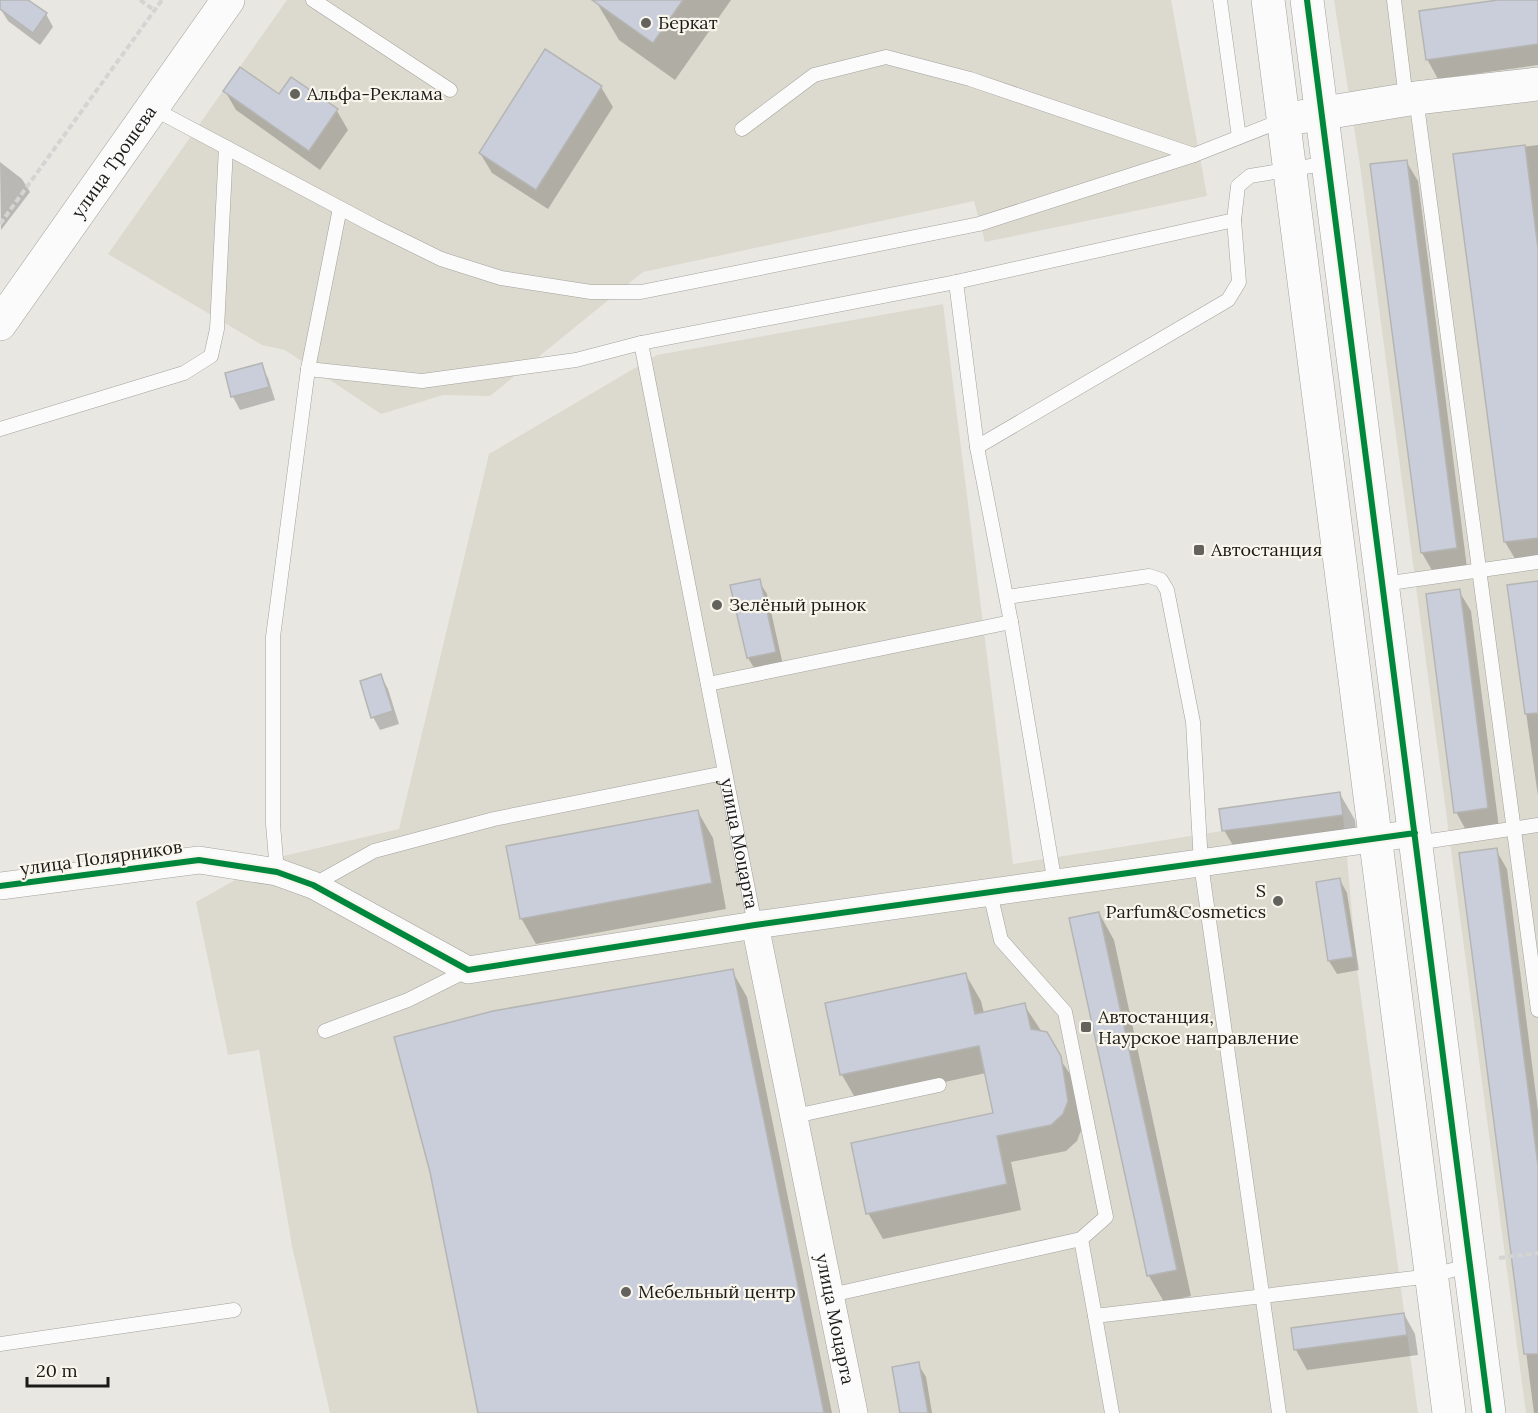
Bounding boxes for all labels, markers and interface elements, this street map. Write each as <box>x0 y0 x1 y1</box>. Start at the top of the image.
place label: Беркат <box>658 11 718 34</box>
marker: Беркат <box>639 16 653 30</box>
place label: Альфа-Реклама <box>306 82 443 105</box>
marker: Альфа-Реклама <box>288 87 302 101</box>
street label: улица Трошева <box>66 101 161 223</box>
place label: Автостанция <box>1210 538 1322 561</box>
marker: Автостанция <box>1192 543 1206 557</box>
place label: Зелёный рынок <box>729 593 867 616</box>
marker: Зелёный рынок <box>710 598 724 612</box>
street label: улица Моцарта <box>715 776 764 911</box>
street label: улица Полярников <box>18 835 183 880</box>
place label: S Parfum&Cosmetics <box>1106 879 1266 923</box>
marker: S Parfum&Cosmetics <box>1271 894 1285 908</box>
place label: Автостанция, Наурское направление <box>1097 1005 1299 1049</box>
marker: Автостанция, Наурское направление <box>1079 1020 1093 1034</box>
street label: улица Моцарта <box>811 1251 860 1386</box>
place label: Мебельный центр <box>638 1280 796 1303</box>
marker: Мебельный центр <box>619 1285 633 1299</box>
scale bar <box>27 1350 108 1388</box>
text: 20 m <box>36 1359 78 1382</box>

